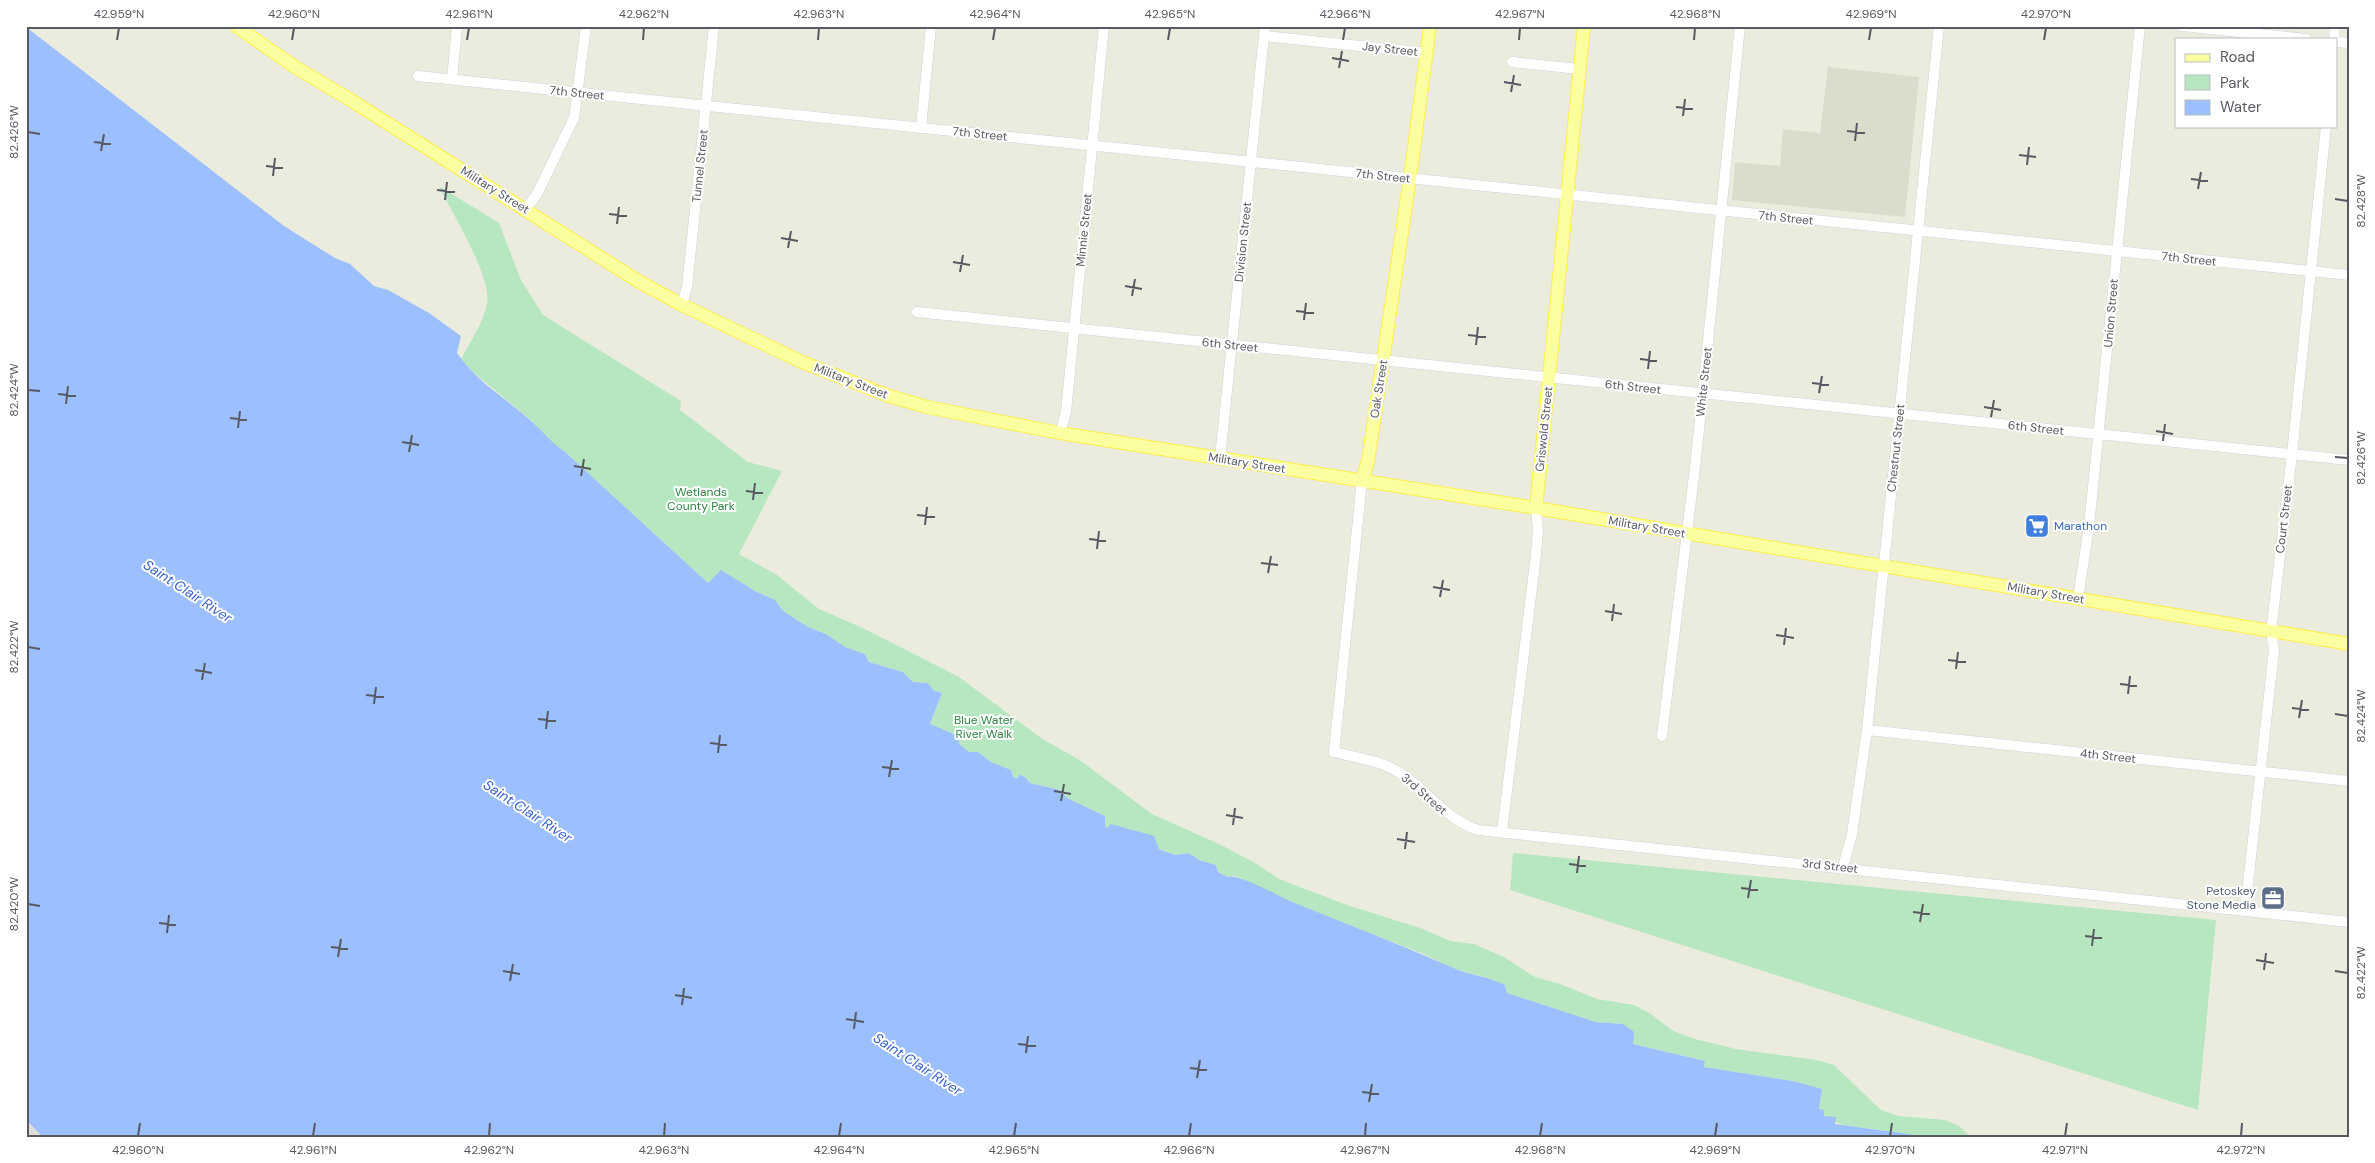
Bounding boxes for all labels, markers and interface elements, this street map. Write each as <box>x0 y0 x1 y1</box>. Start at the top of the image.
text: 42.959°N <box>94 6 144 22</box>
text: 42.960°N <box>268 6 320 22</box>
text: 42.961°N <box>445 6 493 22</box>
text: 42.962°N <box>619 6 669 22</box>
text: 42.963°N <box>794 6 844 22</box>
text: 42.964°N <box>970 6 1020 22</box>
text: 42.965°N <box>1145 6 1195 22</box>
text: 42.966°N <box>1319 6 1371 22</box>
text: 42.967°N <box>1495 6 1545 22</box>
text: 42.968°N <box>1670 6 1721 22</box>
text: 42.969°N <box>1846 6 1897 22</box>
text: 42.970°N <box>2021 6 2071 22</box>
street label: Jay Street <box>1361 38 1419 60</box>
legend <box>2175 38 2338 128</box>
text: Road <box>2220 47 2255 67</box>
text: Park <box>2220 73 2250 93</box>
street label: 7th Street <box>549 82 606 104</box>
text: Water <box>2220 97 2262 117</box>
text: 82.426°W <box>6 105 22 159</box>
street label: 7th Street <box>952 123 1009 145</box>
street label: Tunnel Street <box>688 128 712 203</box>
street label: Military Street <box>458 163 533 218</box>
street label: 7th Street <box>1355 165 1412 187</box>
text: 82.428°W <box>2353 174 2369 228</box>
street label: Minnie Street <box>1072 192 1096 267</box>
street label: Division Street <box>1231 201 1255 283</box>
street label: 7th Street <box>1758 207 1815 229</box>
street label: 7th Street <box>2161 248 2218 270</box>
street label: Union Street <box>2100 278 2122 348</box>
street label: 6th Street <box>1201 334 1259 356</box>
street label: White Street <box>1692 346 1716 418</box>
street label: Oak Street <box>1366 358 1392 419</box>
street label: Military Street <box>812 360 891 403</box>
text: 82.424°W <box>6 363 22 417</box>
street label: 6th Street <box>1604 376 1662 398</box>
street label: Griswold Street <box>1532 385 1556 472</box>
street label: Chestnut Street <box>1883 403 1909 493</box>
street label: 6th Street <box>2007 417 2065 439</box>
text: 82.426°W <box>2353 431 2369 485</box>
street label: Military Street <box>1207 449 1287 477</box>
park label: Wetlands County Park <box>667 484 735 514</box>
street label: Court Street <box>2272 484 2296 554</box>
street label: Military Street <box>1607 512 1687 542</box>
supermarket icon: Marathon <box>2024 513 2050 539</box>
place label: Marathon <box>2054 518 2107 534</box>
water label: Saint Clair River <box>140 556 236 627</box>
street label: Military Street <box>2006 578 2086 608</box>
text: 82.422°W <box>6 620 22 674</box>
text: 82.424°W <box>2353 689 2369 743</box>
park label: Blue Water River Walk <box>954 712 1015 742</box>
street label: 4th Street <box>2079 745 2137 767</box>
street label: 3rd Street <box>1398 770 1451 819</box>
water label: Saint Clair River <box>480 776 576 847</box>
street label: 3rd Street <box>1801 855 1859 877</box>
text: 82.420°W <box>6 876 22 931</box>
place label: Petoskey Stone Media <box>2187 883 2256 913</box>
office icon: Petoskey Stone Media <box>2260 885 2286 911</box>
text: 82.422°W <box>2353 946 2369 1000</box>
water label: Saint Clair River <box>870 1029 966 1100</box>
text: 42.960°N <box>112 1142 164 1158</box>
text: 42.961°N <box>289 1142 337 1158</box>
text: 42.962°N <box>464 1142 514 1158</box>
text: 42.963°N <box>639 1142 689 1158</box>
text: 42.964°N <box>814 1142 864 1158</box>
text: 42.965°N <box>989 1142 1039 1158</box>
text: 42.966°N <box>1163 1142 1215 1158</box>
text: 42.967°N <box>1340 1142 1390 1158</box>
text: 42.968°N <box>1515 1142 1566 1158</box>
text: 42.969°N <box>1690 1142 1741 1158</box>
text: 42.970°N <box>1865 1142 1915 1158</box>
text: 42.971°N <box>2042 1142 2088 1158</box>
text: 42.972°N <box>2217 1142 2265 1158</box>

